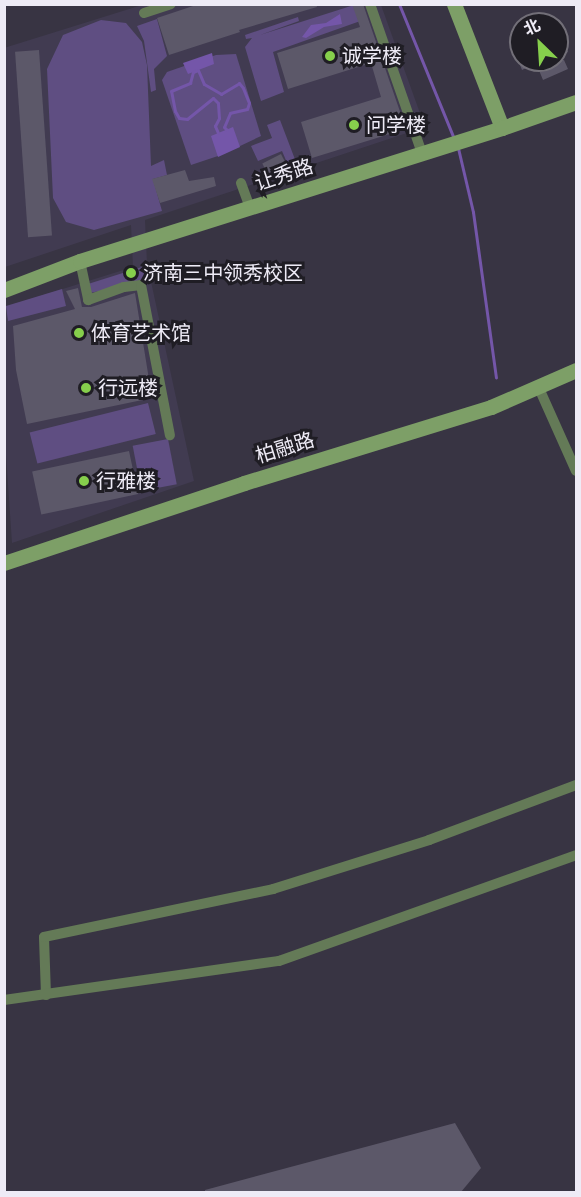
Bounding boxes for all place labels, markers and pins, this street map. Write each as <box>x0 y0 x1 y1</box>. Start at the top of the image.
place label: 诚学楼 <box>342 44 402 68</box>
marker: 诚学楼 <box>323 49 337 63</box>
place label: 问学楼 <box>366 113 426 137</box>
marker: 问学楼 <box>347 118 361 132</box>
place label: 济南三中领秀校区 <box>143 261 303 285</box>
marker: 济南三中领秀校区 <box>124 266 138 280</box>
place label: 体育艺术馆 <box>91 321 191 345</box>
marker: 体育艺术馆 <box>72 326 86 340</box>
place label: 行远楼 <box>98 376 158 400</box>
marker: 行远楼 <box>79 381 93 395</box>
place label: 行雅楼 <box>96 469 156 493</box>
marker: 行雅楼 <box>77 474 91 488</box>

